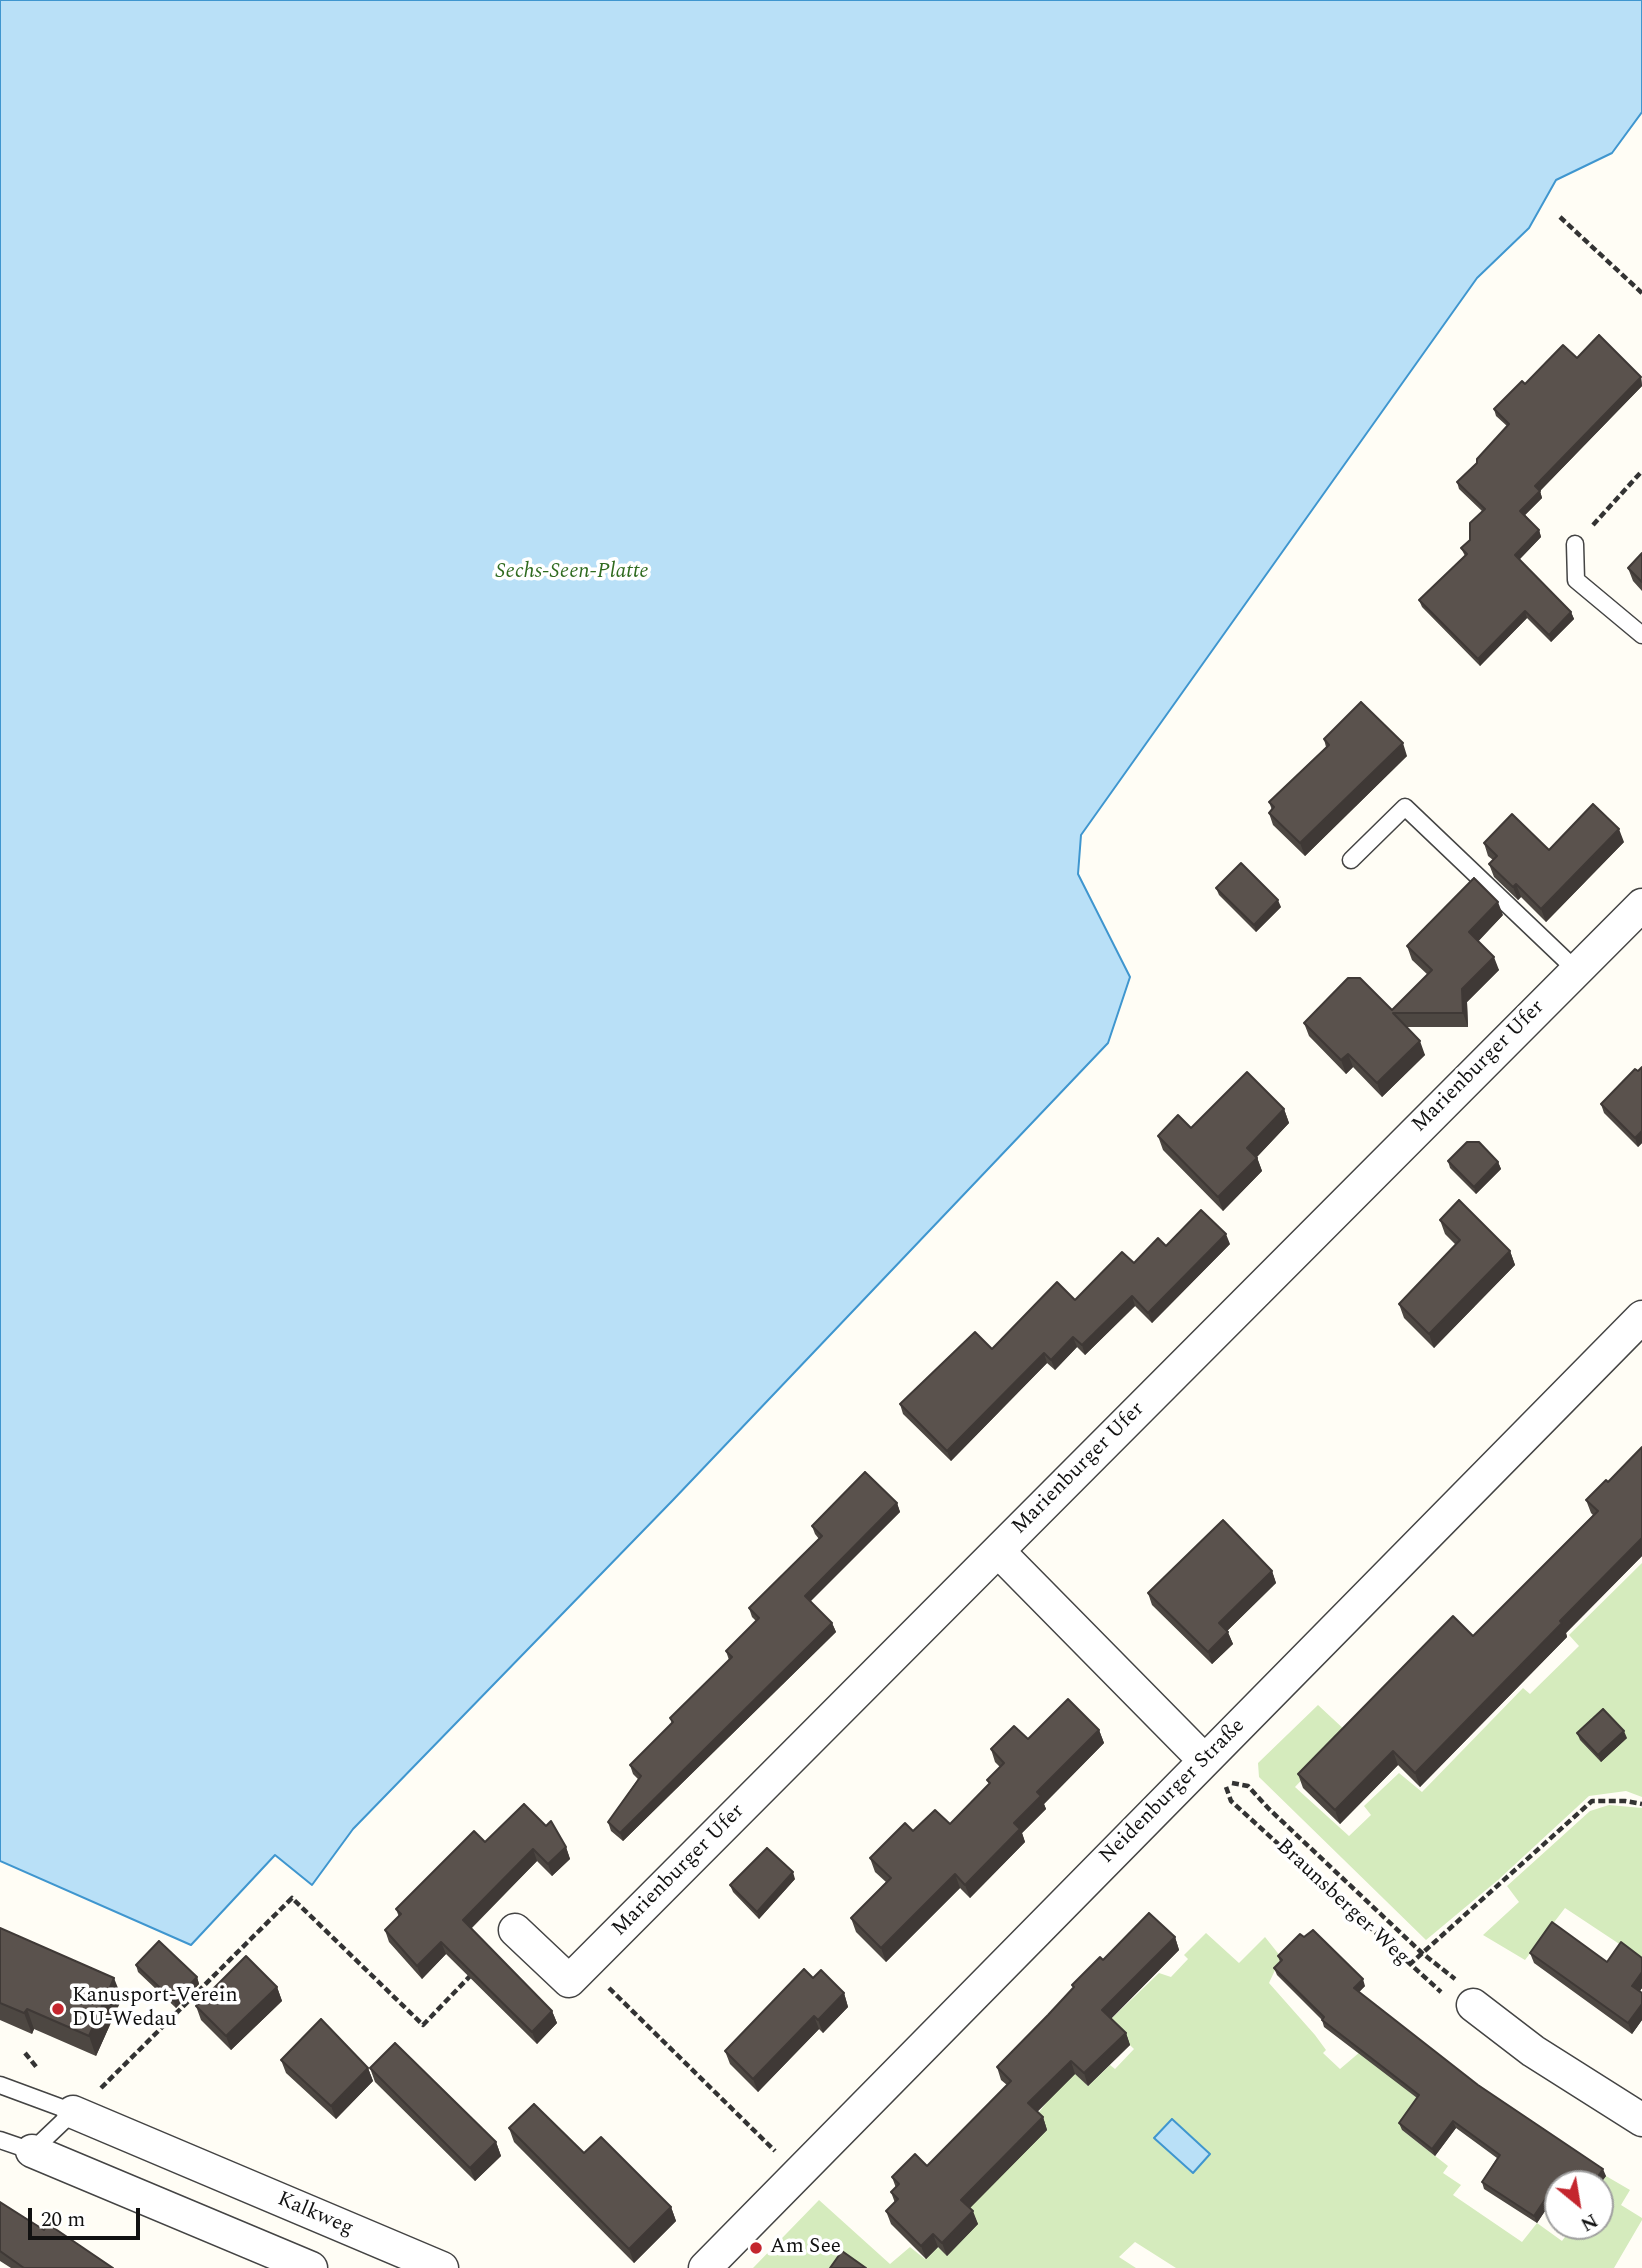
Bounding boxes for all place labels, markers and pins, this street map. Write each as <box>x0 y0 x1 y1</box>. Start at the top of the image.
place label: Kanusport-Verein DU-Wedau <box>72 1984 238 2034</box>
marker: Kanusport-Verein DU-Wedau <box>50 2001 66 2017</box>
place label: Am See <box>770 2235 841 2261</box>
marker: Am See <box>748 2240 764 2256</box>

